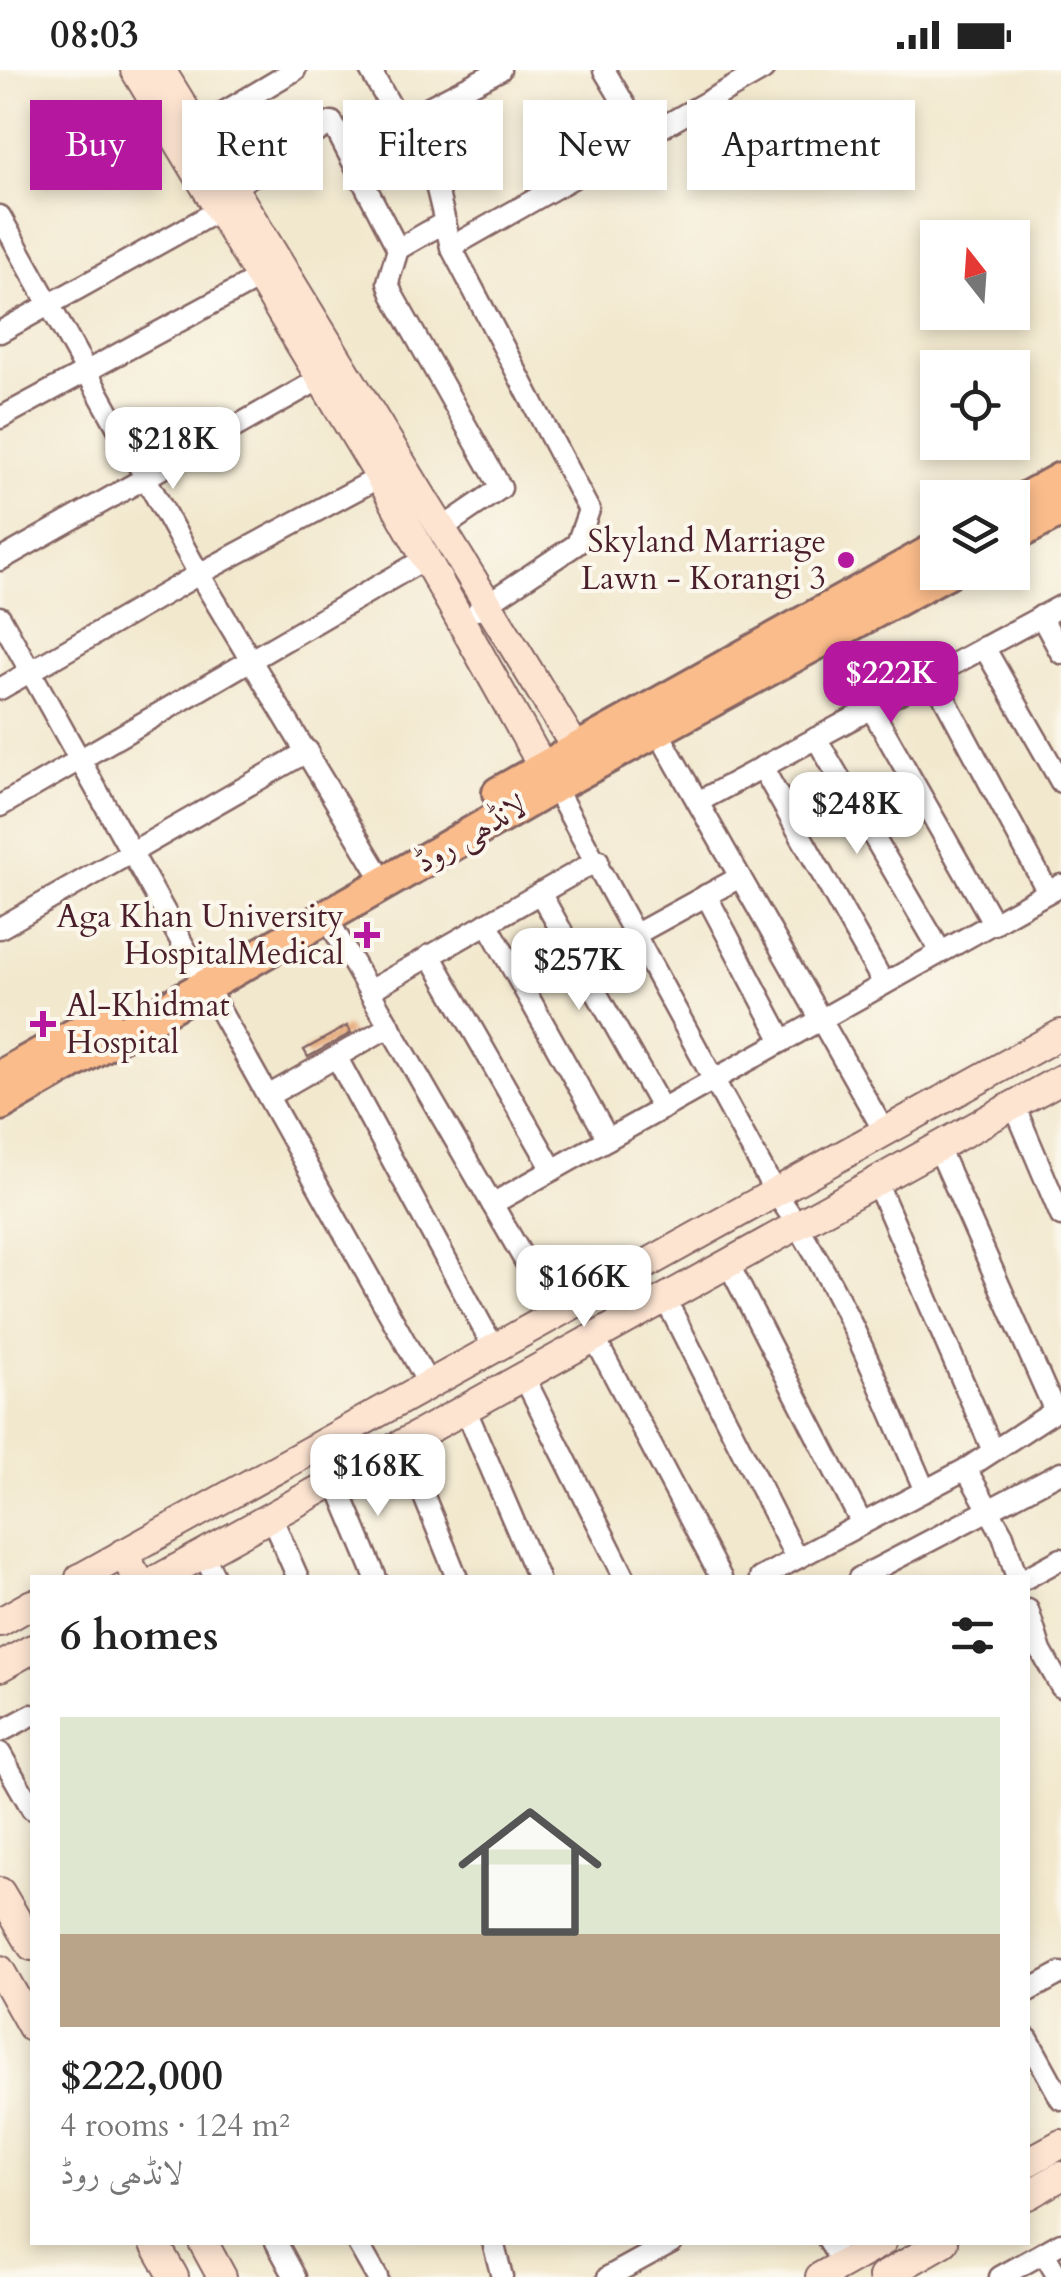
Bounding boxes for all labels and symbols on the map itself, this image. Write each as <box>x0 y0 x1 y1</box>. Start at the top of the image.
north arrow <box>920 220 1030 330</box>
pin: $218K <box>103 407 243 492</box>
place label: Skyland Marriage Lawn - Korangi 3 <box>581 520 826 601</box>
marker: Skyland Marriage Lawn - Korangi 3 <box>835 549 857 571</box>
pin: $222K <box>821 641 961 726</box>
pin: $248K <box>787 772 927 857</box>
street label: لانڈھی روڈ <box>407 784 535 884</box>
place label: Aga Khan University HospitalMedical <box>56 895 344 976</box>
marker: Aga Khan University HospitalMedical <box>354 922 380 948</box>
pin: $257K <box>509 928 649 1013</box>
place label: Al-Khidmat Hospital <box>66 984 230 1065</box>
marker: Al-Khidmat Hospital <box>30 1011 56 1037</box>
pin: $166K <box>514 1245 654 1330</box>
pin: $168K <box>308 1434 448 1519</box>

